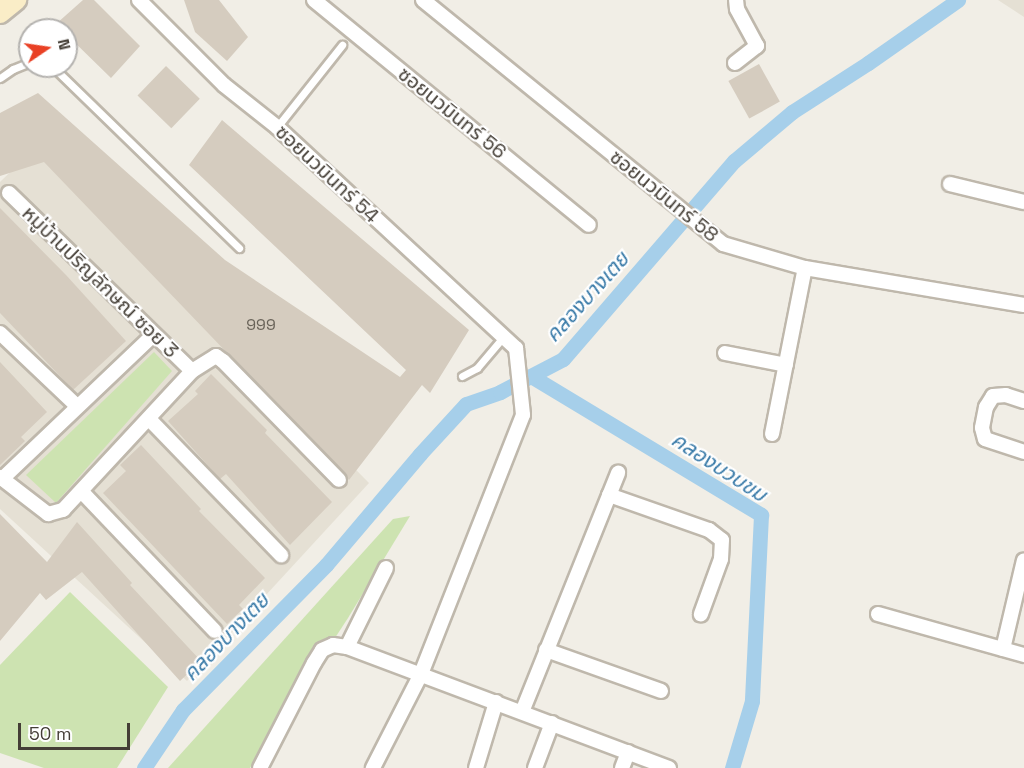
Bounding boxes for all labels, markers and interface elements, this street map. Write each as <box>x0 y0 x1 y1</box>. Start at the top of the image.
north arrow <box>18 18 78 78</box>
text: N <box>53 37 76 52</box>
street label: ซอยนวมินทร์ 56 <box>393 62 511 164</box>
street label: ซอยนวมินทร์ 54 <box>270 120 384 228</box>
street label: ซอยนวมินทร์ 58 <box>605 145 723 247</box>
street label: หมู่บ้านปริญลักษณ์ ซอย 3 <box>17 201 183 363</box>
water label: คลองบางเตย <box>540 247 634 347</box>
house number: 999 <box>246 315 276 335</box>
water label: คลองบวบขม <box>667 427 771 507</box>
water label: คลองบางเตย <box>178 588 274 686</box>
scale bar <box>21 711 134 749</box>
text: 50 m <box>29 722 71 745</box>

